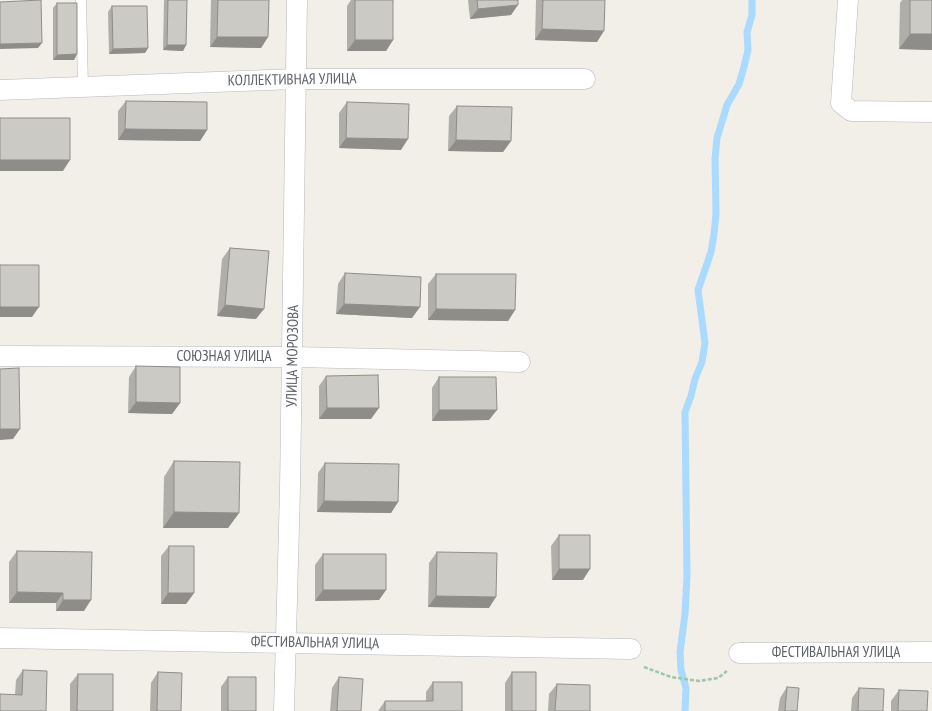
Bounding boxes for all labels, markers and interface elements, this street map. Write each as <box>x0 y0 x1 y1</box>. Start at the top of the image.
street label: КОЛЛЕКТИВНАЯ УЛИЦА <box>227 70 357 90</box>
street label: УЛИЦА МОРОЗОВА <box>283 305 303 407</box>
street label: СОЮЗНАЯ УЛИЦА <box>177 348 271 366</box>
street label: ФЕСТИВАЛЬНАЯ УЛИЦА <box>251 633 379 653</box>
street label: ФЕСТИВАЛЬНАЯ УЛИЦА <box>772 644 900 662</box>

